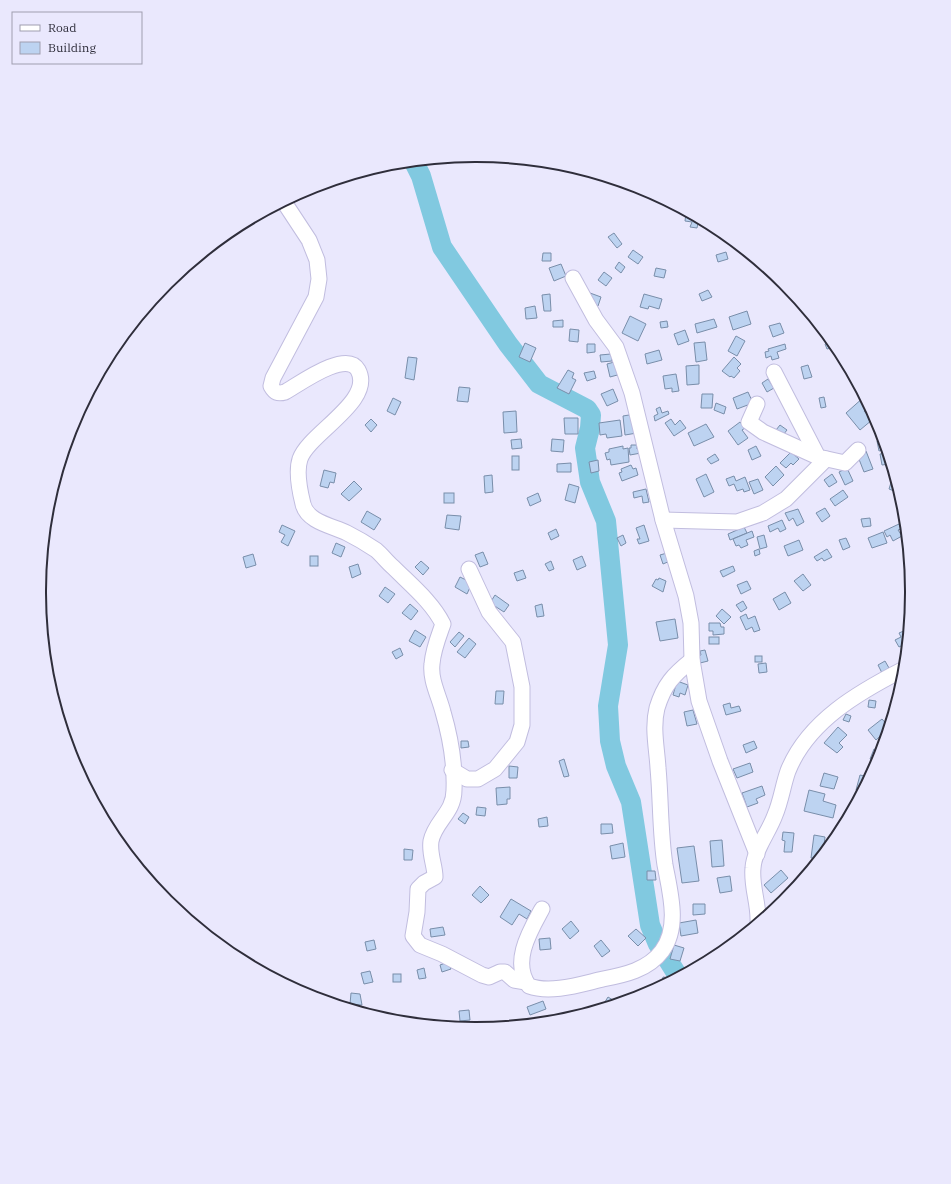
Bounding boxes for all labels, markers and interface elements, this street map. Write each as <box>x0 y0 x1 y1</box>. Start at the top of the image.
legend <box>12 12 142 64</box>
text: Road <box>48 20 77 35</box>
text: Building <box>48 40 96 55</box>

